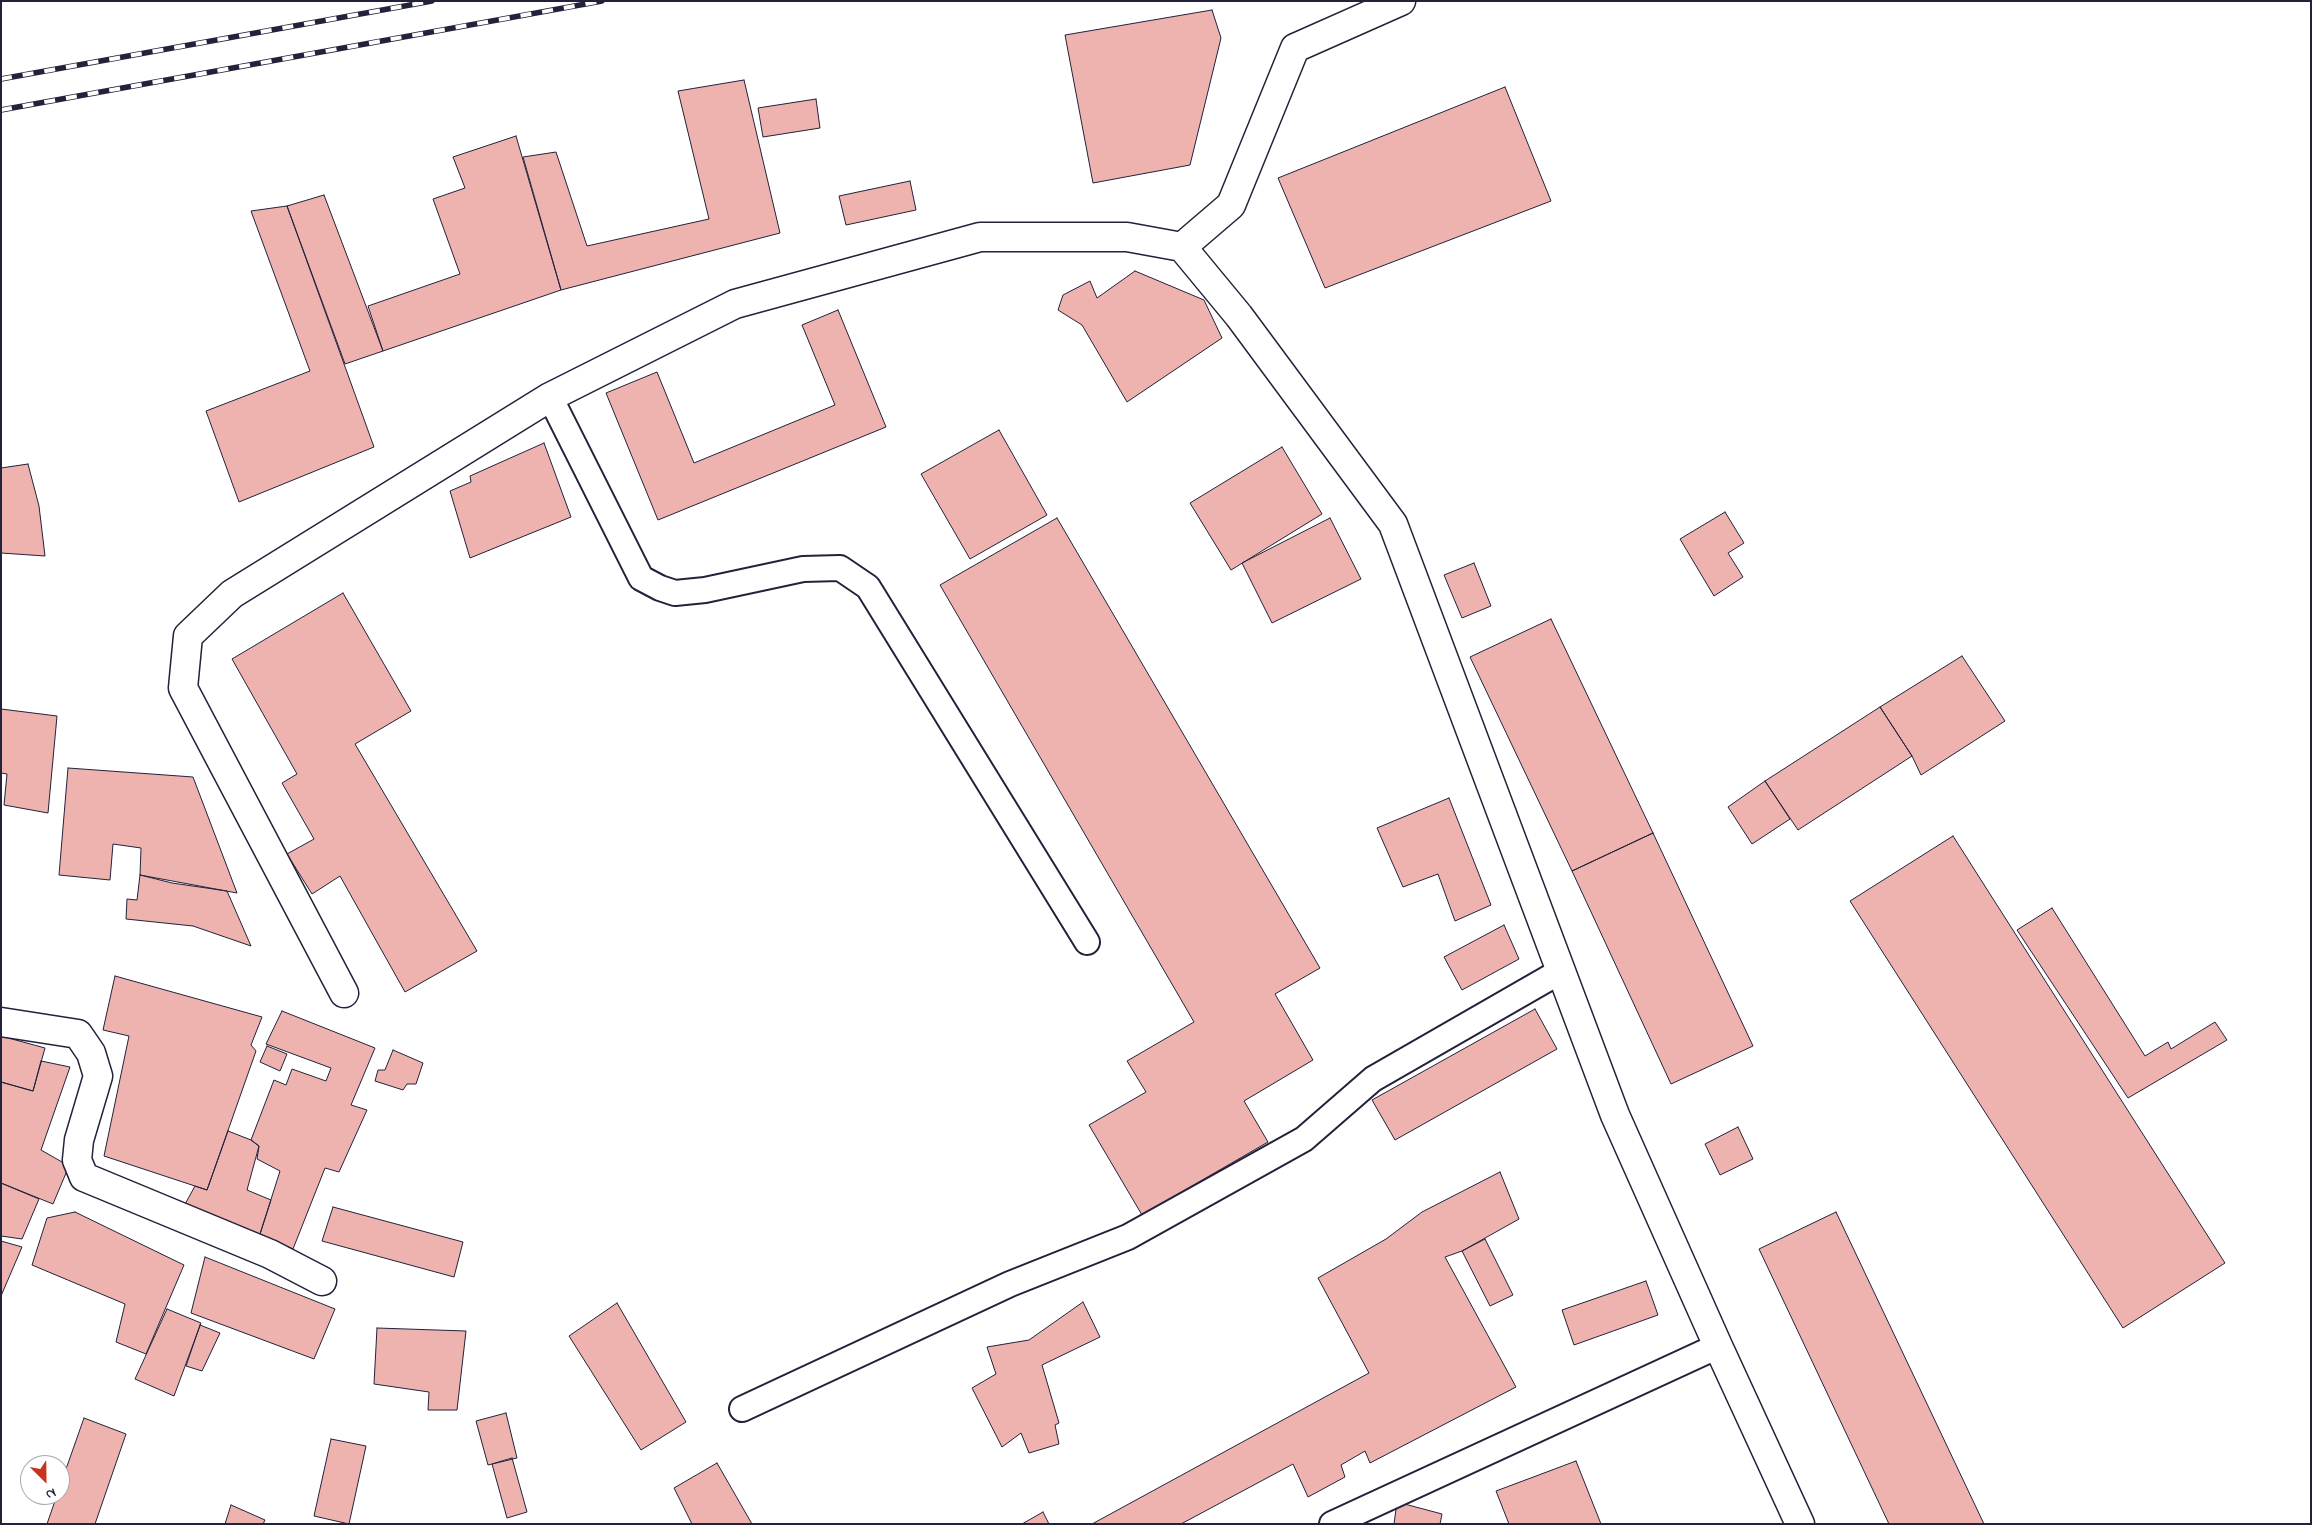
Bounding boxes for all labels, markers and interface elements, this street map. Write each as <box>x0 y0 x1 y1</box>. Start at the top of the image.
north arrow <box>20 1455 70 1505</box>
text: N <box>42 1482 59 1505</box>

